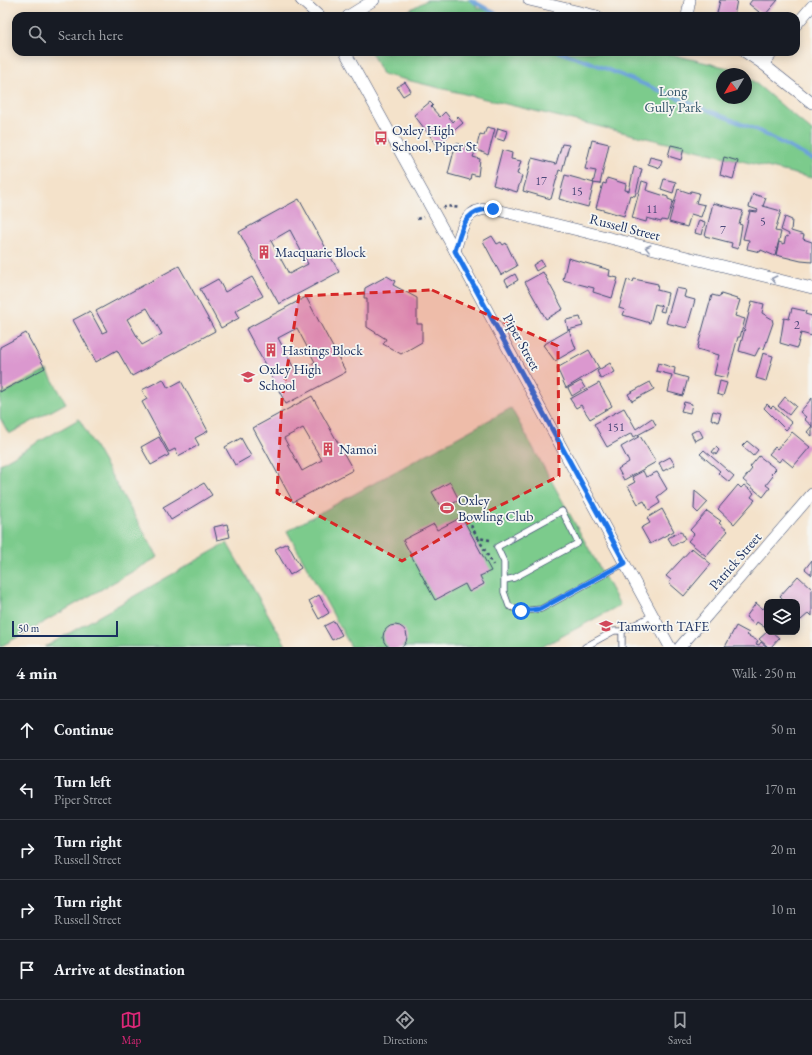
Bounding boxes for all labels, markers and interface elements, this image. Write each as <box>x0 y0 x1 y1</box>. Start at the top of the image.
search box <box>12 12 800 56</box>
icon: search <box>26 23 48 45</box>
text: Search here <box>58 25 123 44</box>
north arrow <box>716 68 752 104</box>
park label: Long Gully Park <box>644 82 702 116</box>
place label: Oxley High School, Piper St <box>392 121 477 155</box>
bus stop icon: Oxley High School, Piper St <box>373 130 389 146</box>
house number: 17 <box>535 173 547 189</box>
house number: 15 <box>571 183 583 199</box>
route end <box>484 200 502 218</box>
house number: 11 <box>646 201 658 217</box>
street label: Russell Street <box>588 210 663 245</box>
house number: 5 <box>760 213 766 229</box>
house number: 7 <box>720 222 726 238</box>
place label: Macquarie Block <box>275 243 366 261</box>
building icon: Macquarie Block <box>256 244 272 260</box>
one-way arrow <box>645 244 651 252</box>
one-way arrow <box>771 275 777 283</box>
street label: Piper Street <box>499 310 545 374</box>
house number: 2 <box>794 317 800 333</box>
place label: Hastings Block <box>282 341 363 359</box>
building icon: Hastings Block <box>263 342 279 358</box>
place label: Oxley High School <box>259 360 322 394</box>
school or university icon: Oxley High School <box>240 369 256 385</box>
house number: 151 <box>607 419 625 435</box>
place label: Namoi <box>339 440 377 458</box>
building icon: Namoi <box>320 441 336 457</box>
place label: Oxley Bowling Club <box>458 491 534 525</box>
sports icon: Oxley Bowling Club <box>439 500 455 516</box>
street label: Patrick Street <box>705 528 765 594</box>
one-way arrow <box>508 536 515 543</box>
map controls <box>764 599 800 635</box>
button: layers <box>764 599 800 635</box>
route start <box>512 602 530 620</box>
place label: Tamworth TAFE <box>617 617 709 635</box>
school or university icon: Tamworth TAFE <box>598 618 614 634</box>
scale bar <box>12 619 118 638</box>
text: 50 m <box>18 621 39 635</box>
text: 4 min <box>16 662 57 684</box>
text: Walk · 250 m <box>732 665 796 682</box>
icon: ahead <box>16 719 38 741</box>
text: Continue <box>54 720 114 739</box>
text: 50 m <box>771 721 796 738</box>
text: Turn left <box>54 772 111 791</box>
icon: left <box>16 779 38 801</box>
text: 170 m <box>765 781 796 798</box>
text: Piper Street <box>54 791 112 808</box>
text: Turn right <box>54 832 122 851</box>
icon: right <box>16 839 38 861</box>
text: 20 m <box>771 841 796 858</box>
text: Russell Street <box>54 851 121 868</box>
text: Turn right <box>54 892 122 911</box>
icon: right <box>16 899 38 921</box>
text: 10 m <box>771 901 796 918</box>
text: Russell Street <box>54 911 121 928</box>
icon: arrive <box>16 959 38 981</box>
text: Arrive at destination <box>54 960 185 979</box>
tab: Map <box>120 1009 142 1047</box>
tab: Directions <box>383 1009 427 1047</box>
tab: Saved <box>668 1009 692 1047</box>

